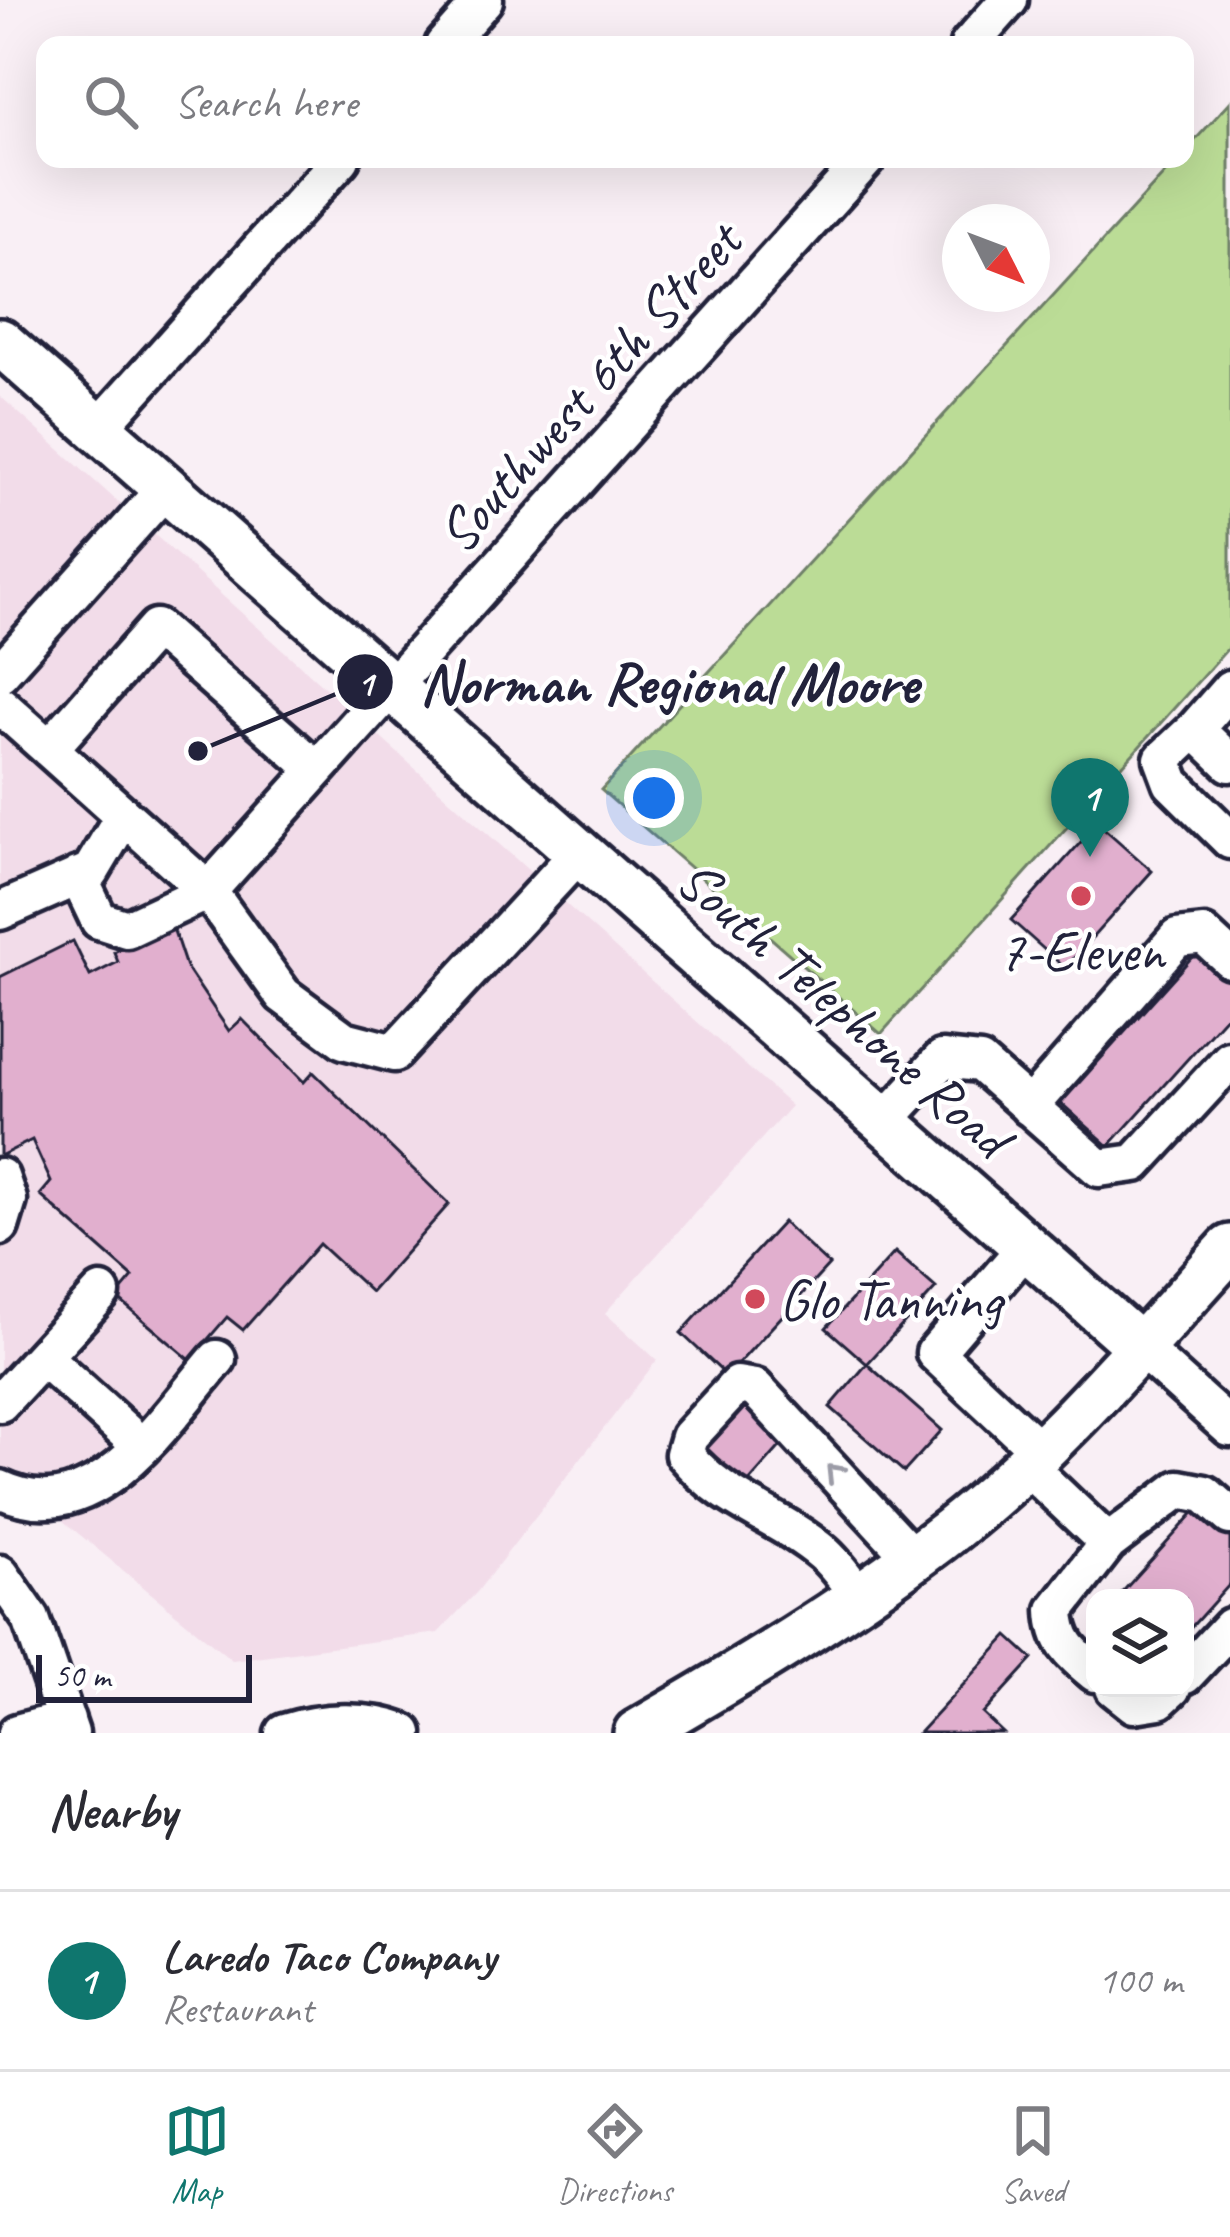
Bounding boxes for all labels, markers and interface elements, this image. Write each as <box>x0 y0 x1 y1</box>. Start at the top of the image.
search box <box>36 36 1194 168</box>
icon: search <box>78 69 144 135</box>
text: Search here <box>174 74 357 131</box>
street label: Southwest 6th Street <box>421 204 760 568</box>
north arrow <box>942 204 1050 312</box>
callout: Norman Regional Moore <box>335 634 942 730</box>
text: Norman Regional Moore <box>420 645 922 721</box>
text: 1 <box>357 660 377 706</box>
pin: 1 <box>1051 758 1129 857</box>
your location <box>624 768 684 828</box>
street label: South Telephone Road <box>662 844 1031 1178</box>
marker: 7-Eleven <box>1068 883 1094 909</box>
place label: 7-Eleven <box>998 915 1167 987</box>
place label: Glo Tanning <box>779 1264 1005 1336</box>
marker: Glo Tanning <box>742 1286 768 1312</box>
one-way arrow <box>826 1464 848 1486</box>
map controls <box>1086 1589 1194 1697</box>
button: layers <box>1086 1589 1194 1697</box>
scale bar <box>36 1649 252 1702</box>
text: 50 m <box>54 1655 110 1697</box>
text: Nearby <box>48 1779 176 1843</box>
text: Laredo Taco Company <box>162 1928 496 1985</box>
text: 1 <box>78 1956 96 2005</box>
text: 100 m <box>1098 1956 1182 2005</box>
text: Restaurant <box>162 1985 313 2034</box>
tab: Map <box>164 2098 230 2212</box>
tab: Directions <box>558 2098 672 2212</box>
tab: Saved <box>1000 2098 1066 2212</box>

